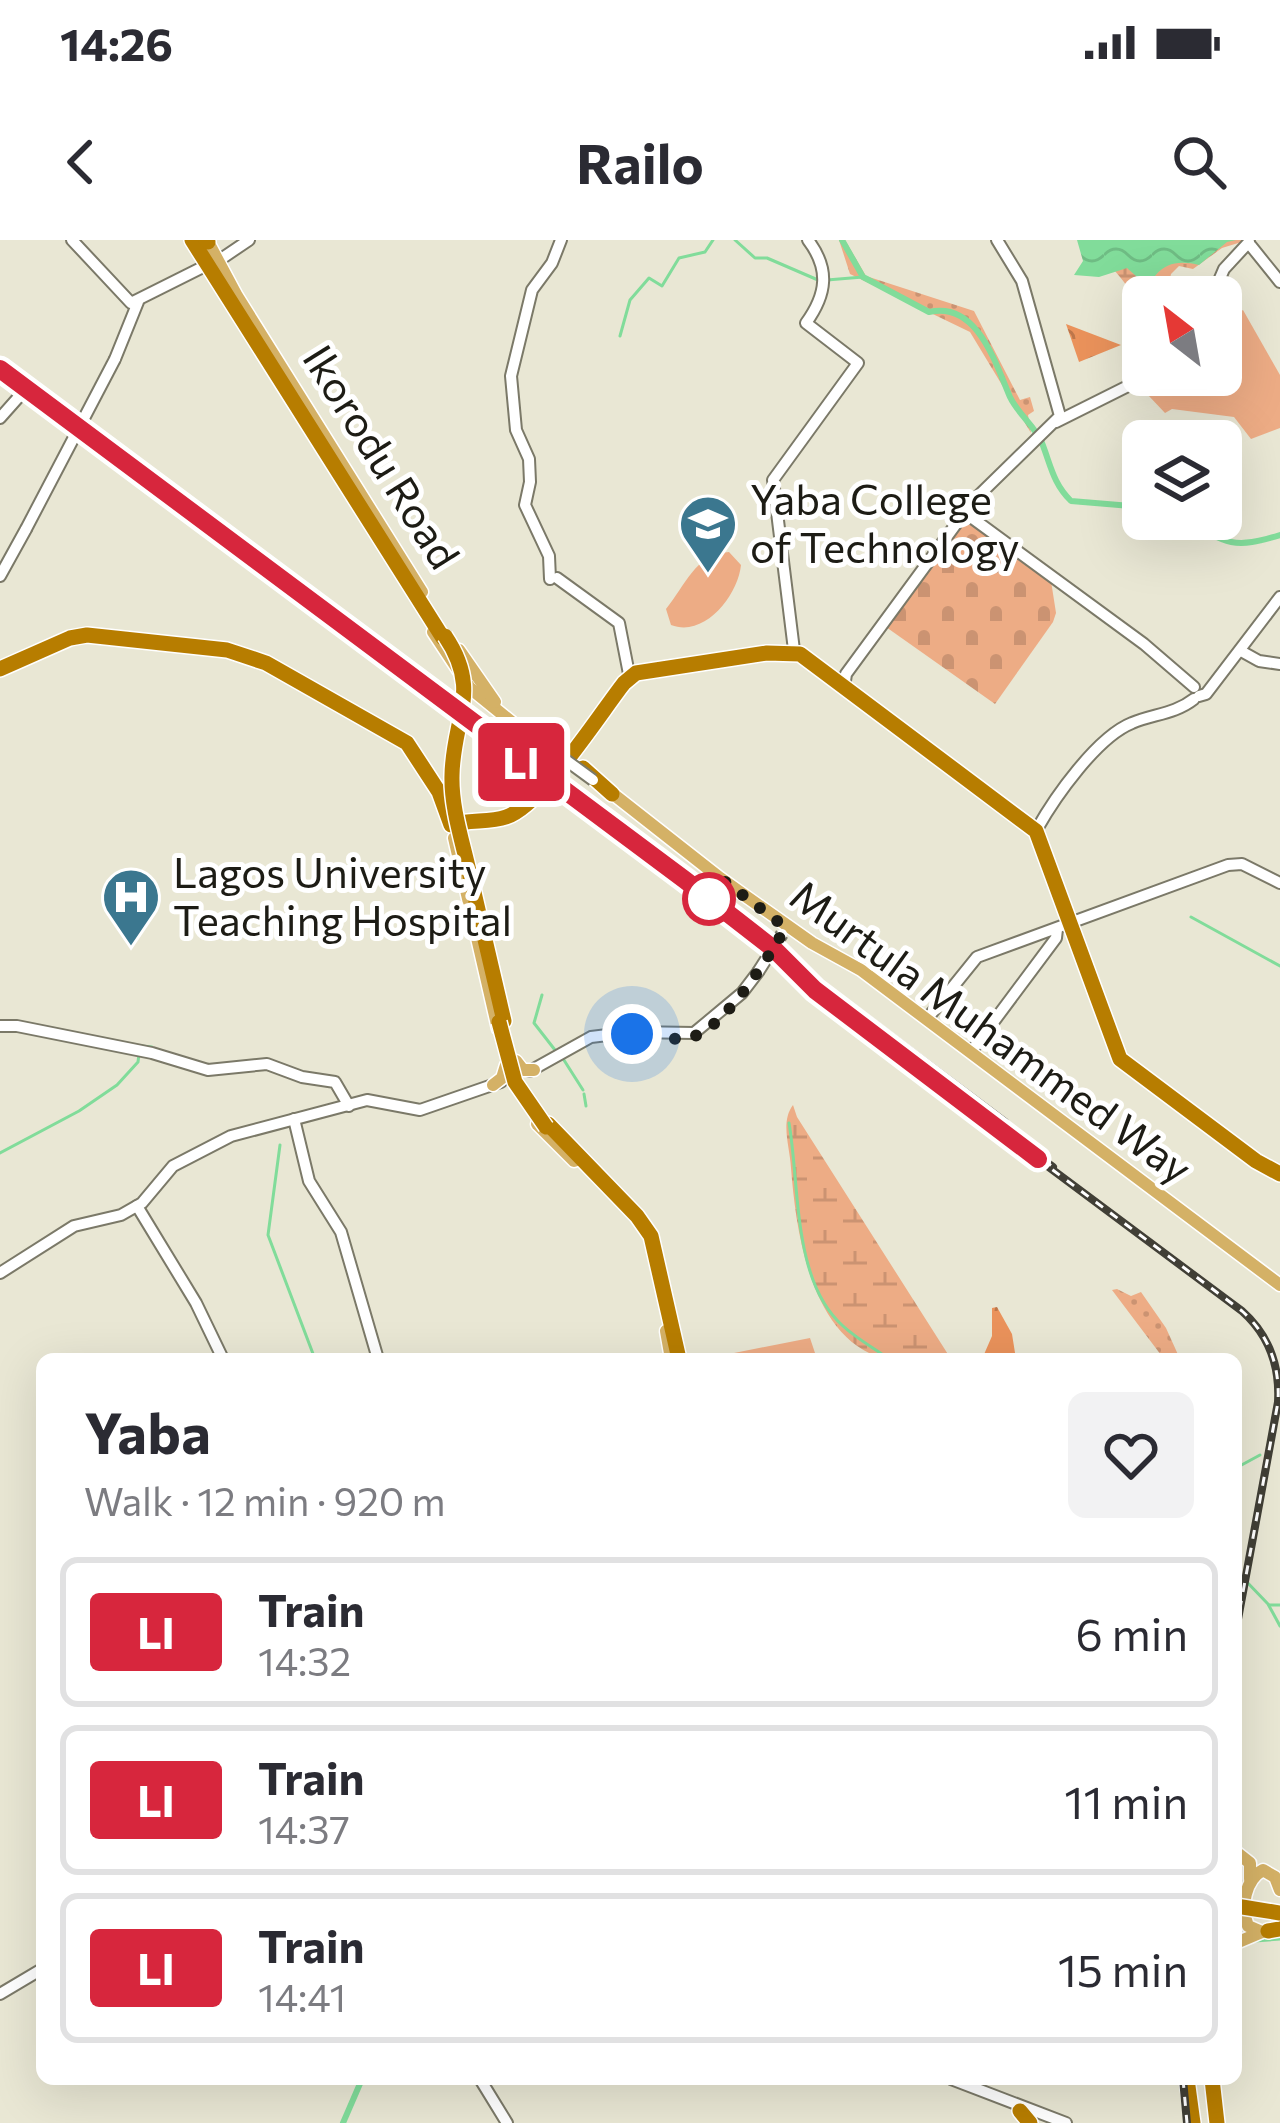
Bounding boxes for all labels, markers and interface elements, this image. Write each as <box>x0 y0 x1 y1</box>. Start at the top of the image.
text: 14:26 <box>60 15 173 70</box>
icon: back <box>48 129 114 195</box>
text: Railo <box>576 129 704 195</box>
icon: search <box>1166 129 1232 195</box>
north arrow <box>1122 276 1242 396</box>
map controls <box>1122 276 1242 540</box>
street label: Ikorodu Road <box>293 335 472 577</box>
button: layers <box>1122 420 1242 540</box>
place label: Yaba College of Technology <box>750 472 1020 572</box>
school or university icon: Yaba College of Technology <box>677 493 739 575</box>
line badge: LI <box>467 723 575 801</box>
text: LI <box>502 736 540 788</box>
place label: Lagos University Teaching Hospital <box>173 845 512 945</box>
hospital icon: Lagos University Teaching Hospital <box>100 866 162 948</box>
street label: Murtula Muhammed Way <box>782 867 1203 1193</box>
unlabelled marker <box>684 874 734 924</box>
your location <box>602 1004 662 1064</box>
button: heart <box>1068 1392 1194 1518</box>
text: Yaba <box>84 1396 211 1466</box>
text: Walk · 12 min · 920 m <box>84 1476 446 1524</box>
text: Train <box>258 1581 365 1636</box>
text: 6 min <box>1075 1605 1188 1660</box>
text: LI <box>137 1606 175 1658</box>
text: 14:32 <box>258 1636 351 1684</box>
text: Train <box>258 1749 365 1804</box>
text: 11 min <box>1064 1773 1188 1828</box>
text: LI <box>137 1774 175 1826</box>
text: 14:37 <box>258 1804 350 1852</box>
text: Train <box>258 1917 365 1972</box>
text: 15 min <box>1058 1941 1188 1996</box>
text: LI <box>137 1942 175 1994</box>
text: 14:41 <box>258 1972 346 2020</box>

